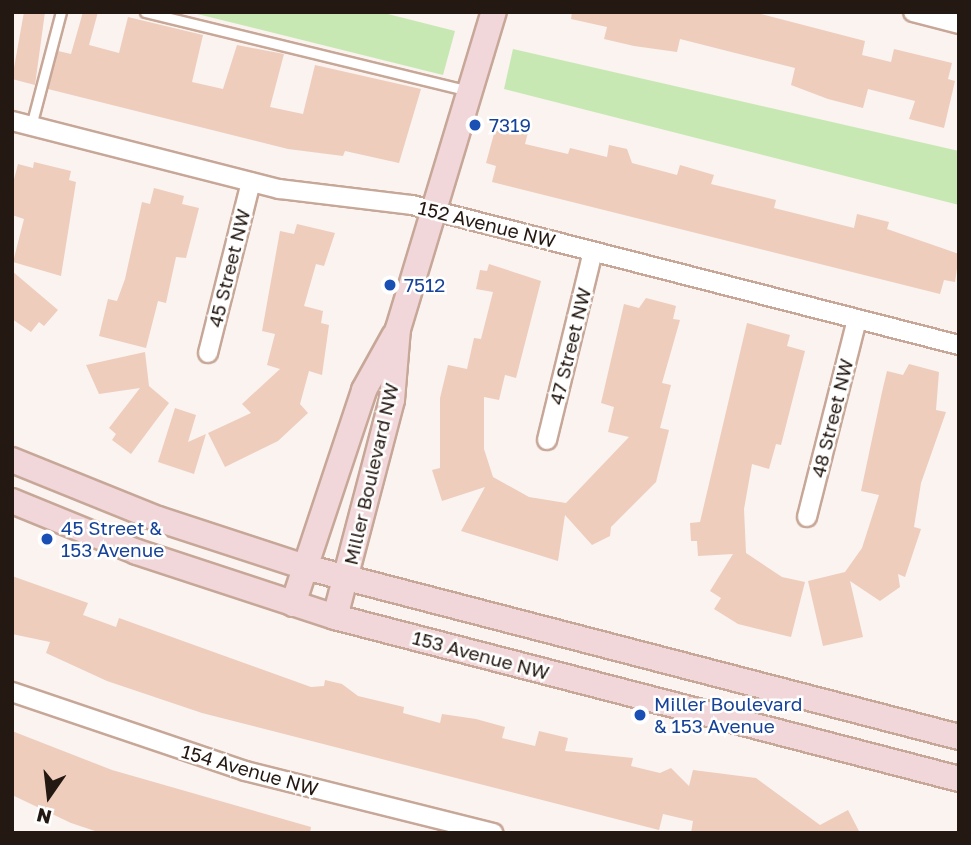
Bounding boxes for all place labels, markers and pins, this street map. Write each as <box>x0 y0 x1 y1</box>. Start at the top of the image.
place label: 7319 <box>489 114 531 136</box>
marker: 7319 <box>467 117 483 133</box>
place label: 7512 <box>404 274 445 296</box>
marker: 7512 <box>382 277 398 293</box>
place label: 45 Street & 153 Avenue <box>61 517 164 561</box>
marker: 45 Street & 153 Avenue <box>39 531 55 547</box>
place label: Miller Boulevard & 153 Avenue <box>654 693 802 737</box>
marker: Miller Boulevard & 153 Avenue <box>632 707 648 723</box>

